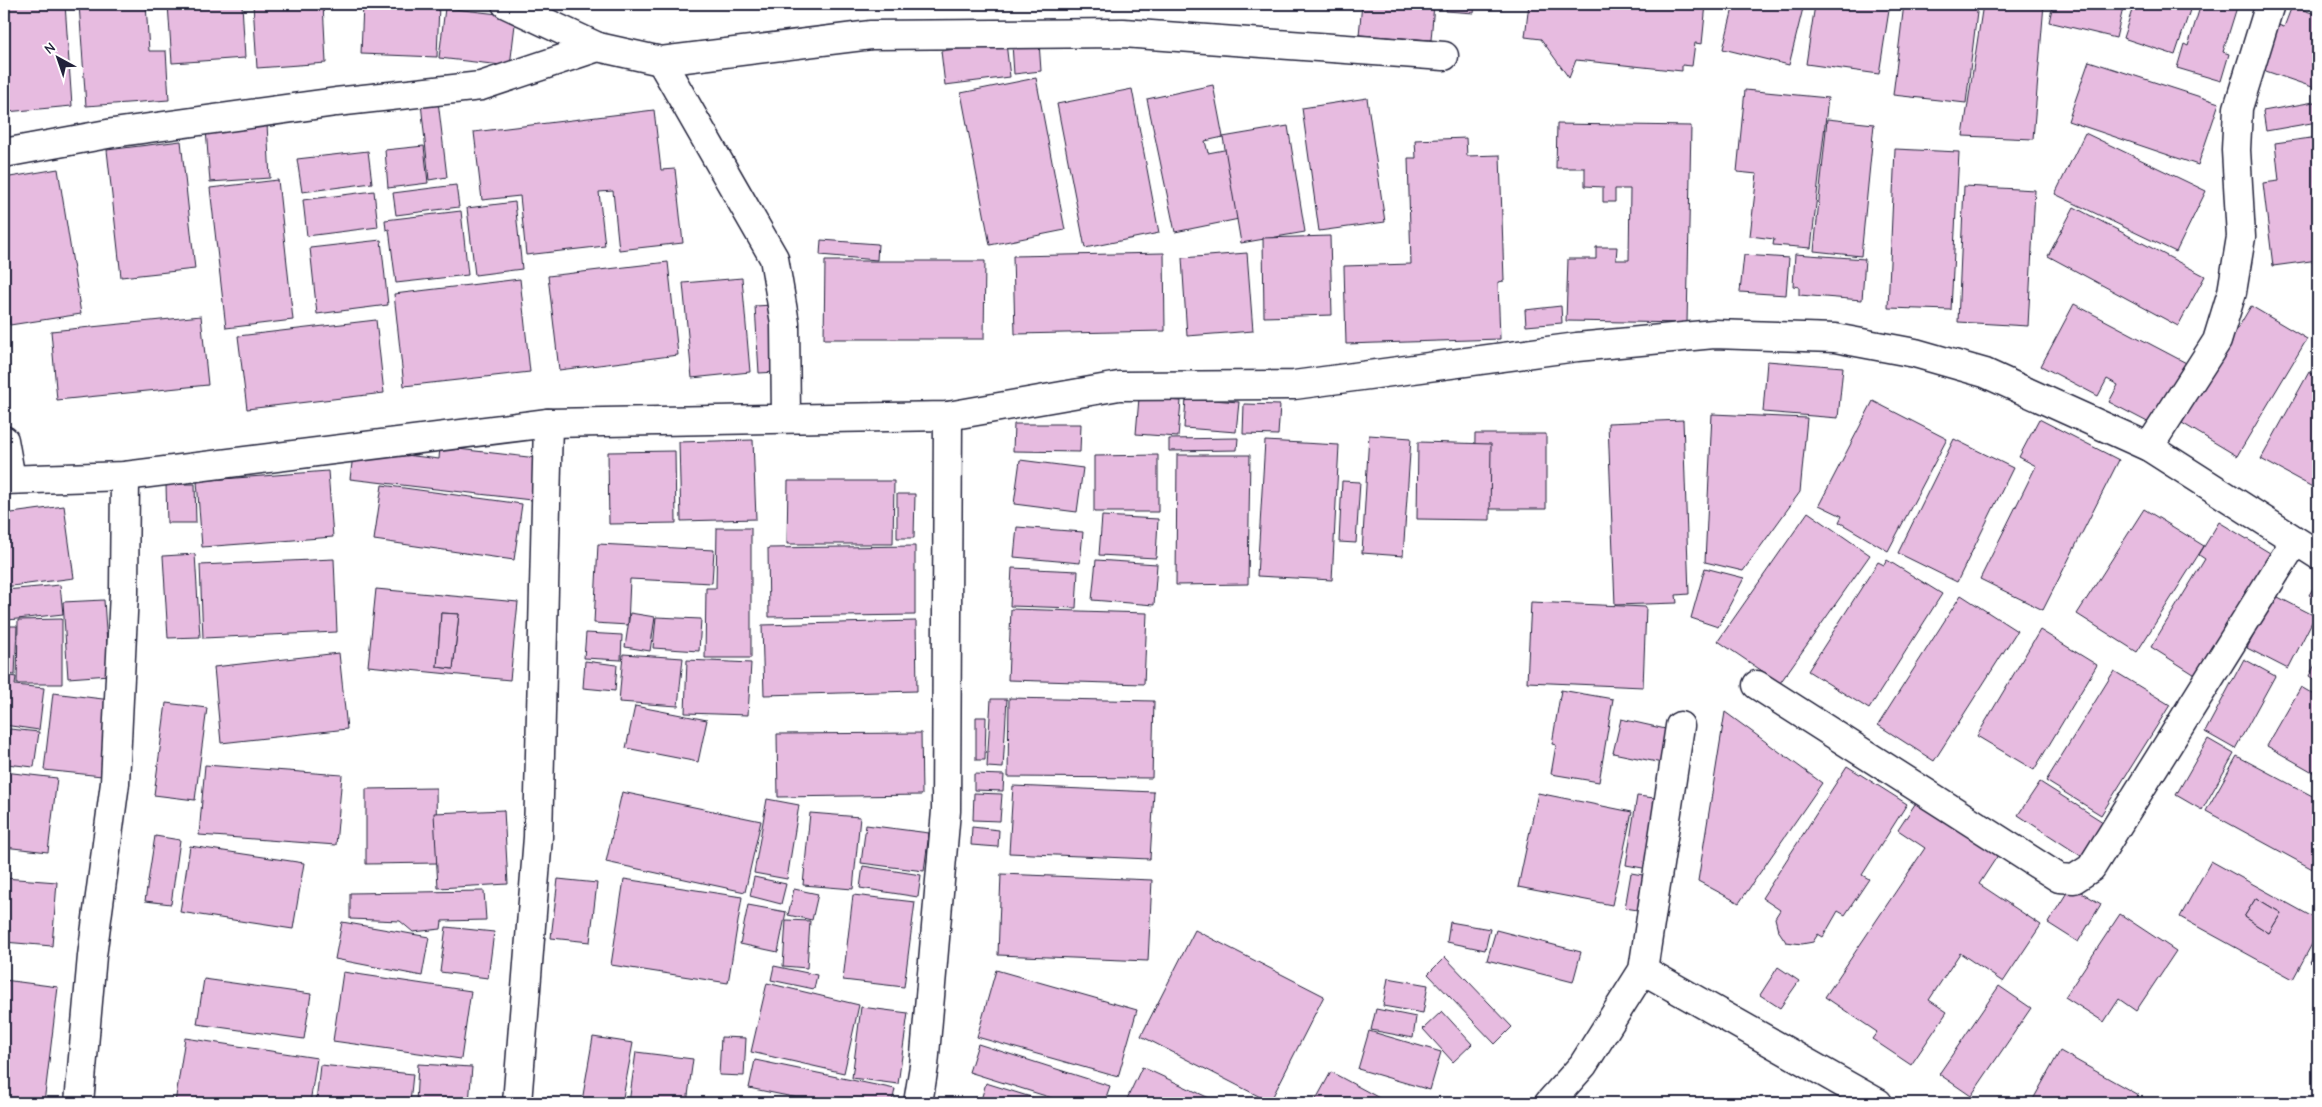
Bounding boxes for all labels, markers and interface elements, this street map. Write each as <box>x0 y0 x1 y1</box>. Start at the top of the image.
north arrow <box>32 32 82 82</box>
text: N <box>41 39 59 58</box>

